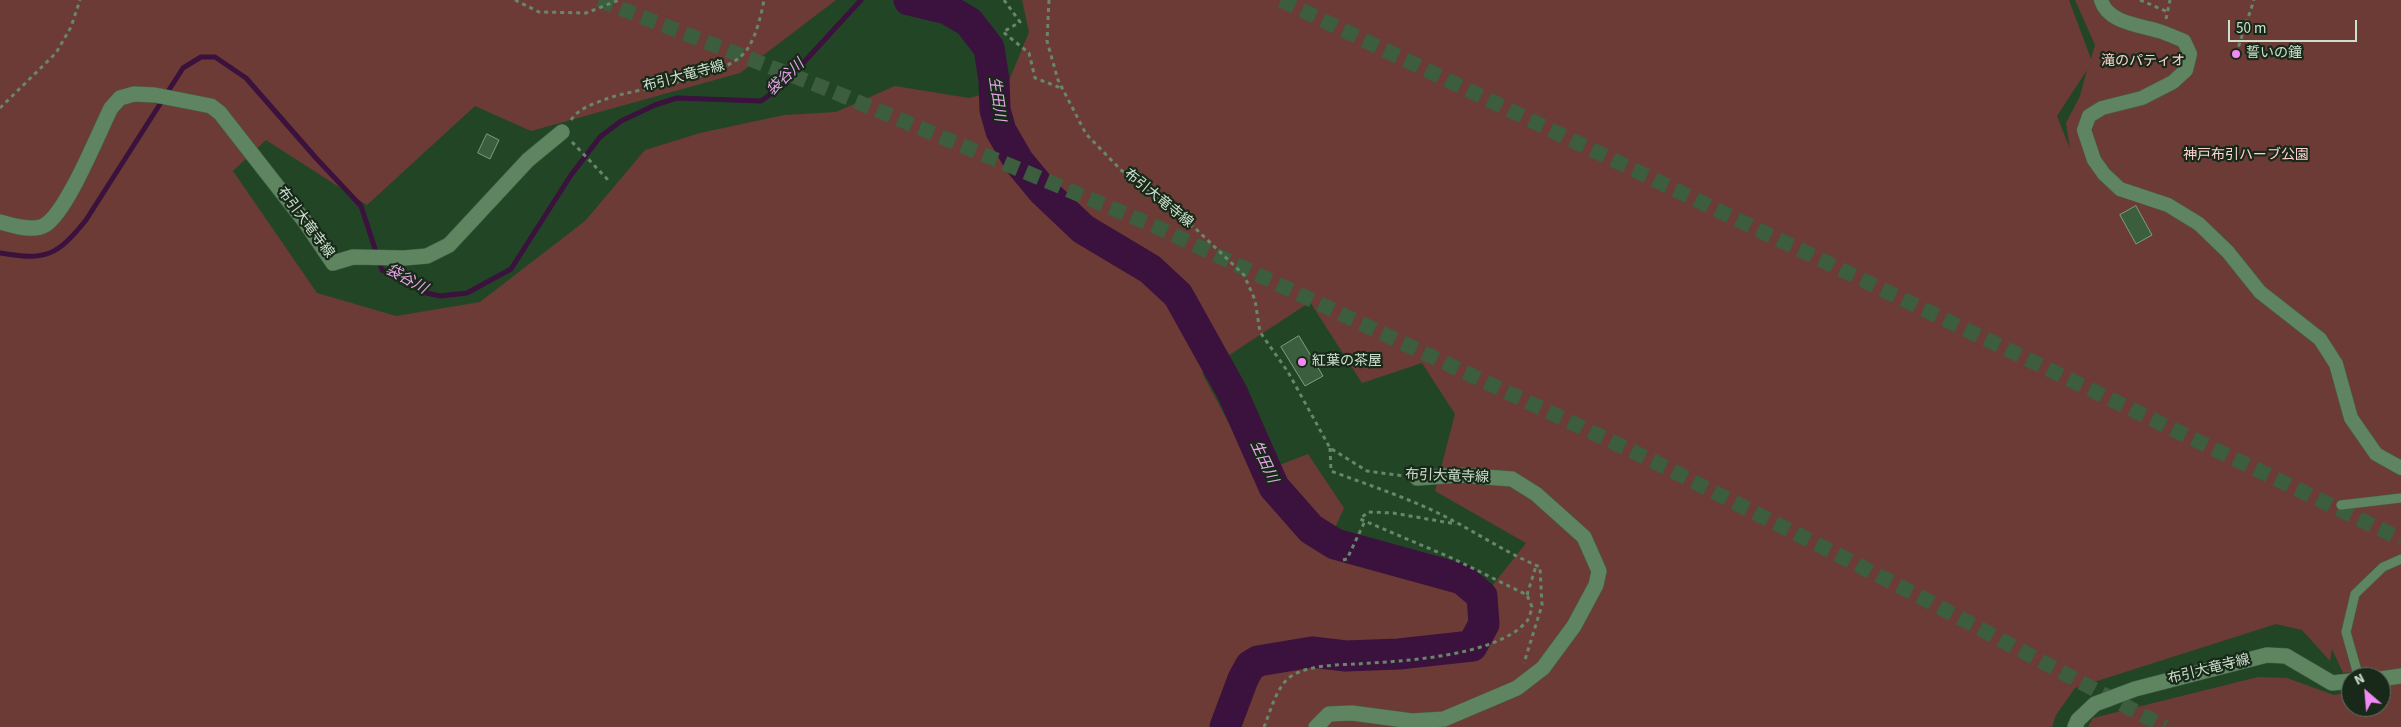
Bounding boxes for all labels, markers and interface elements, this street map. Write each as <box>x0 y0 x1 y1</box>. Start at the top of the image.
scale bar <box>2231 10 2360 42</box>
text: 50 m <box>2236 18 2266 39</box>
place label: 誓いの鐘 <box>2246 46 2302 62</box>
marker: 誓いの鐘 <box>2230 48 2242 60</box>
park label: 滝のパティオ <box>2101 54 2185 70</box>
water label: 袋谷川 <box>763 56 809 100</box>
street label: 布引大竜寺線 <box>641 58 727 96</box>
water label: 生田川 <box>984 75 1008 123</box>
park label: 神戸布引ハーブ公園 <box>2183 148 2309 164</box>
street label: 布引大竜寺線 <box>1120 166 1196 232</box>
street label: 布引大竜寺線 <box>273 184 337 262</box>
water label: 袋谷川 <box>382 261 430 299</box>
place label: 紅葉の茶屋 <box>1312 354 1382 370</box>
marker: 紅葉の茶屋 <box>1296 356 1308 368</box>
water label: 生田川 <box>1245 438 1281 486</box>
street label: 布引大竜寺線 <box>1405 467 1489 487</box>
street label: 布引大竜寺線 <box>2166 652 2252 688</box>
north arrow <box>2341 667 2391 717</box>
text: N <box>2351 669 2368 691</box>

